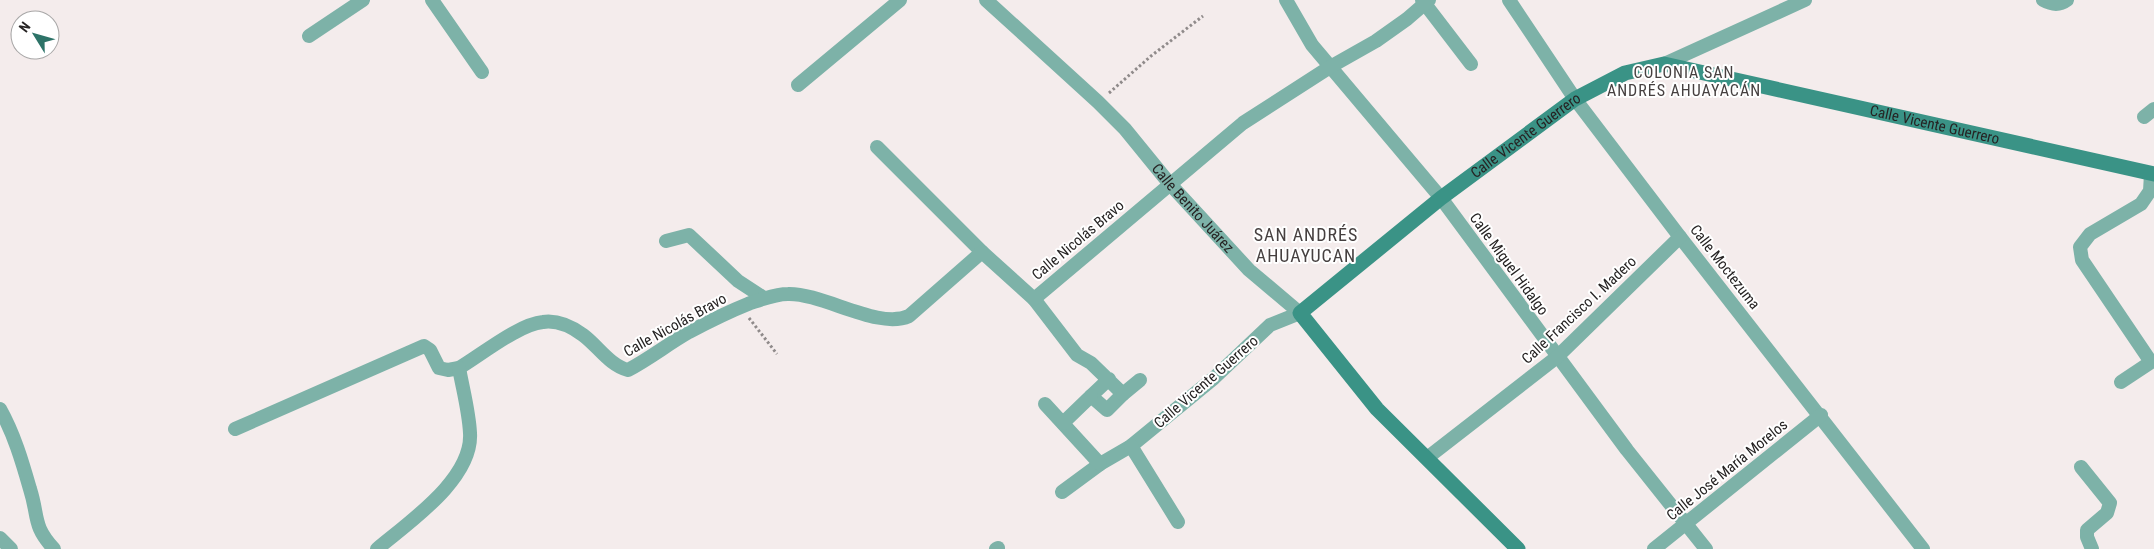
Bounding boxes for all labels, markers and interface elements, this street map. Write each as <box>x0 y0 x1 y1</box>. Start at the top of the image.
north arrow <box>10 10 60 60</box>
text: N <box>16 19 34 35</box>
district label: COLONIA SAN ANDRÉS AHUAYACÁN <box>1607 63 1761 100</box>
street label: Calle Vicente Guerrero <box>1467 89 1583 182</box>
street label: Calle Vicente Guerrero <box>1868 101 2001 148</box>
street label: Calle Benito Juárez <box>1148 160 1238 257</box>
street label: Calle Nicolás Bravo <box>1028 196 1128 284</box>
street label: Calle Miguel Hidalgo <box>1466 209 1552 319</box>
street label: Calle Moctezuma <box>1686 221 1764 313</box>
district label: SAN ANDRÉS AHUAYUCAN <box>1254 224 1358 266</box>
street label: Calle Francisco I. Madero <box>1518 252 1640 368</box>
street label: Calle Nicolás Bravo <box>621 289 729 361</box>
street label: Calle Vicente Guerrero <box>1150 332 1262 432</box>
street label: Calle José María Morelos <box>1663 416 1791 524</box>

